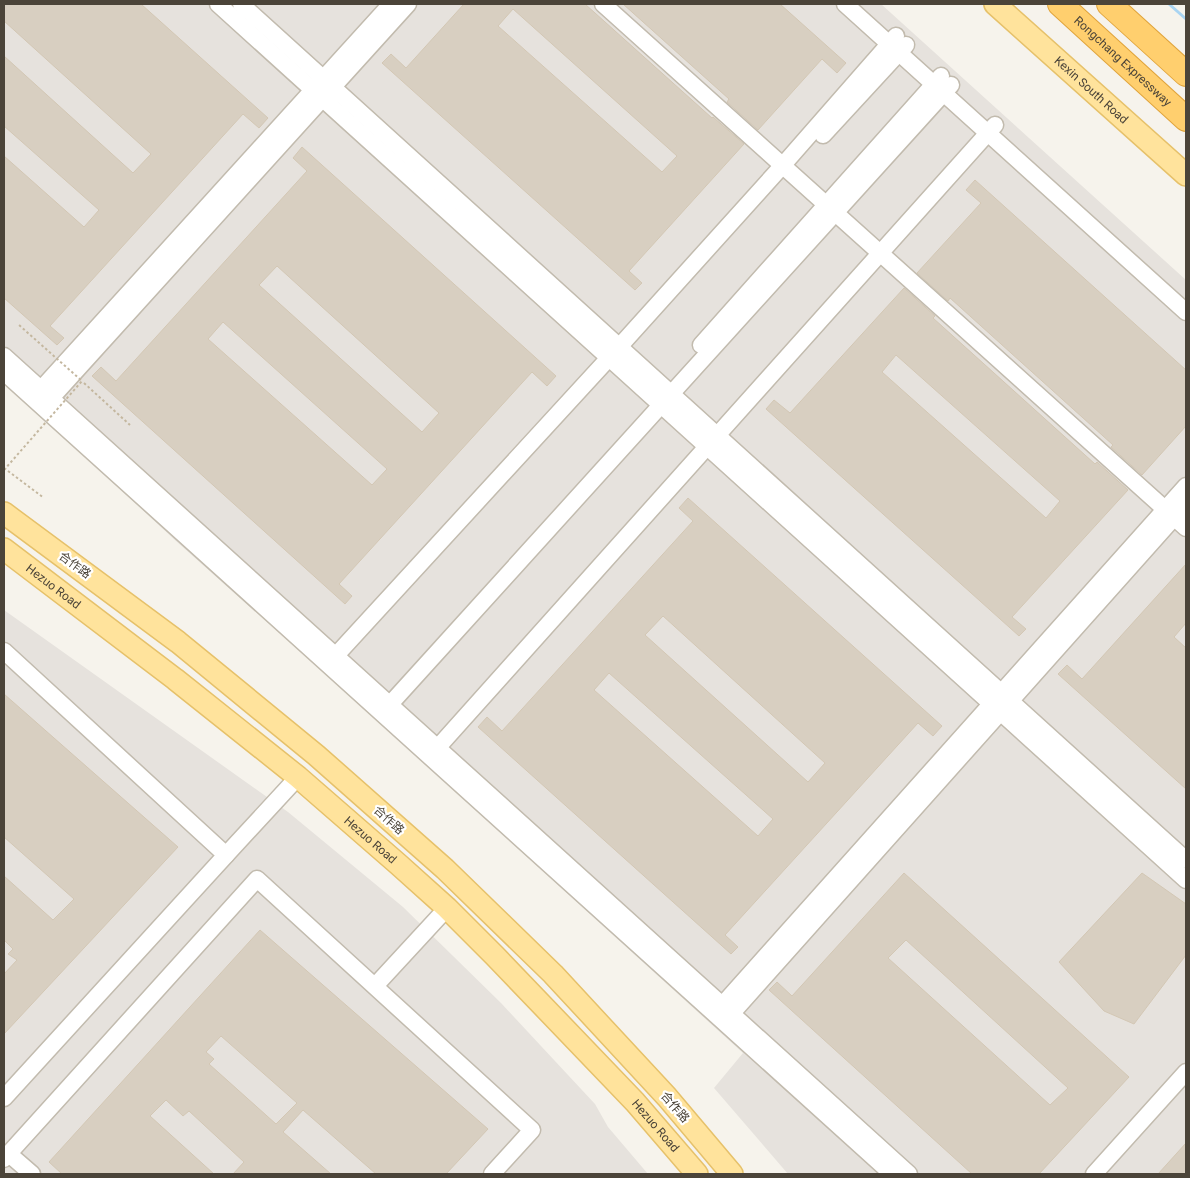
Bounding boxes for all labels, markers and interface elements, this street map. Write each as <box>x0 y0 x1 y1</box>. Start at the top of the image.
street label: Rongchang Expressway <box>1071 13 1175 109</box>
street label: Kexin South Road <box>1051 53 1131 127</box>
street label: 合作路 <box>56 549 94 581</box>
street label: Hezuo Road <box>23 561 83 612</box>
street label: 合作路 <box>371 803 407 837</box>
street label: Hezuo Road <box>341 813 399 867</box>
street label: 合作路 <box>658 1089 692 1125</box>
street label: Hezuo Road <box>629 1097 682 1155</box>

